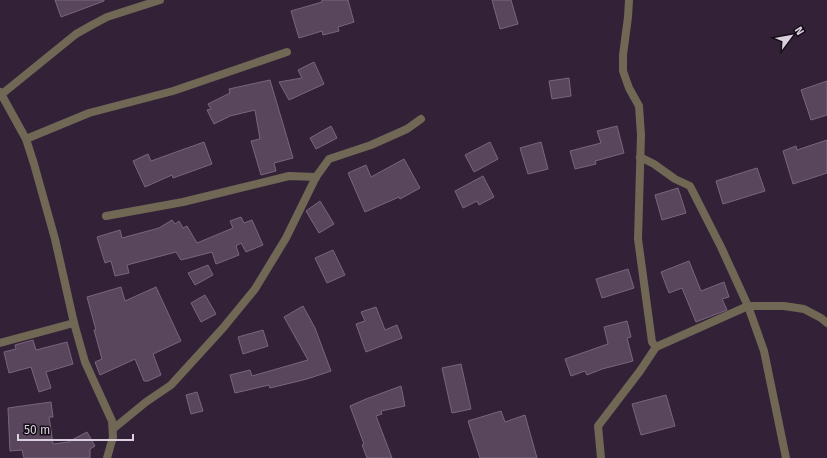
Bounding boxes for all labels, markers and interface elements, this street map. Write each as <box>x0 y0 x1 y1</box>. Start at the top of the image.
north arrow <box>771 16 811 56</box>
text: N <box>792 24 807 38</box>
scale bar <box>18 416 133 442</box>
text: 50 m <box>24 423 50 437</box>

